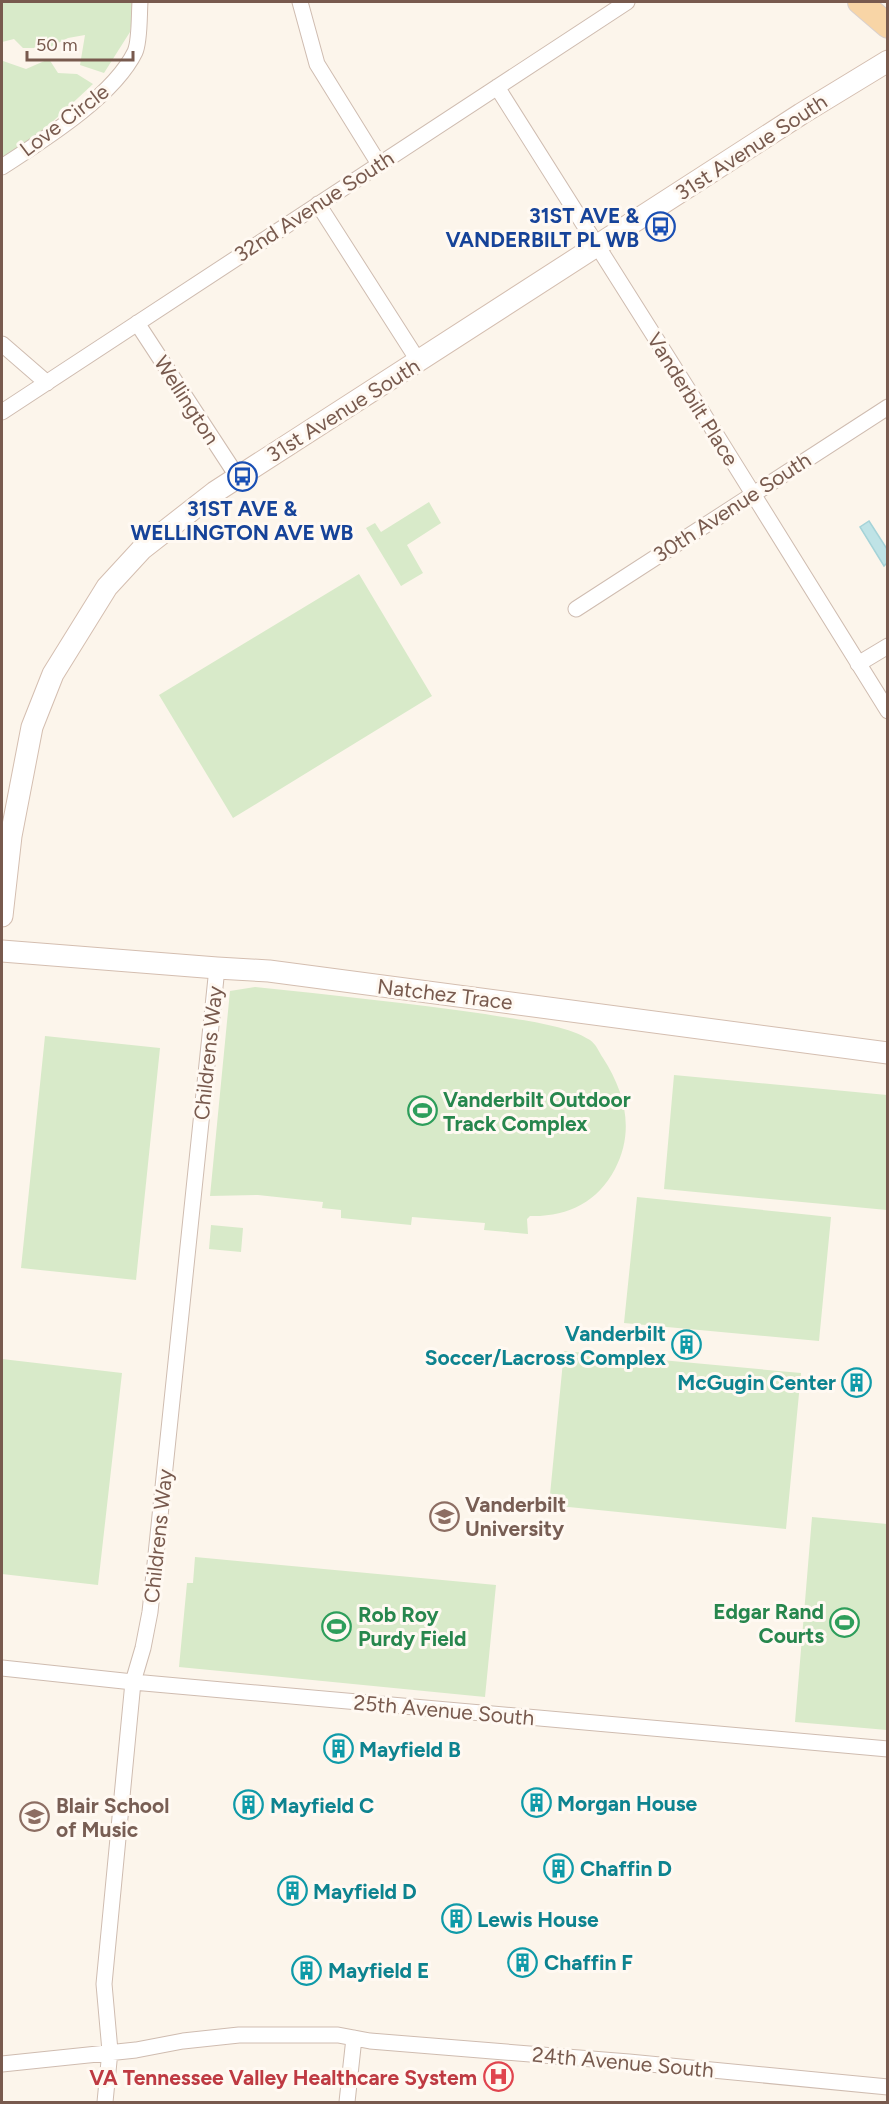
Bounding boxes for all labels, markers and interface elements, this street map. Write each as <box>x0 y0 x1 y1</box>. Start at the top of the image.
scale bar <box>27 24 134 62</box>
text: 50 m <box>36 34 78 56</box>
street label: Love Circle <box>15 79 113 161</box>
street label: 31st Avenue South <box>671 89 831 205</box>
street label: 32nd Avenue South <box>230 145 398 267</box>
place label: 31ST AVE & VANDERBILT PL WB <box>446 203 639 252</box>
bus stop icon: 31ST AVE & VANDERBILT PL WB <box>644 211 676 243</box>
street label: Vanderbilt Place <box>642 328 744 470</box>
street label: Wellington <box>149 351 225 449</box>
street label: 31st Avenue South <box>262 353 424 467</box>
street label: 30th Avenue South <box>649 447 815 567</box>
bus stop icon: 31ST AVE & WELLINGTON AVE WB <box>226 461 258 493</box>
place label: 31ST AVE & WELLINGTON AVE WB <box>131 496 354 545</box>
street label: Natchez Trace <box>376 973 514 1015</box>
street label: Childrens Way <box>189 985 227 1121</box>
place label: Vanderbilt Outdoor Track Complex <box>443 1087 631 1136</box>
sports icon: Vanderbilt Outdoor Track Complex <box>406 1095 438 1127</box>
place label: Vanderbilt Soccer/Lacross Complex <box>425 1321 667 1370</box>
building icon: Vanderbilt Soccer/Lacross Complex <box>671 1329 703 1361</box>
building icon: McGugin Center <box>841 1366 873 1398</box>
place label: McGugin Center <box>677 1370 836 1395</box>
street label: Childrens Way <box>139 1468 177 1604</box>
place label: Vanderbilt University <box>465 1492 566 1541</box>
school or university icon: Vanderbilt University <box>428 1500 460 1532</box>
place label: Edgar Rand Courts <box>713 1599 824 1648</box>
place label: Rob Roy Purdy Field <box>358 1602 467 1651</box>
sports icon: Edgar Rand Courts <box>829 1607 861 1639</box>
sports icon: Rob Roy Purdy Field <box>321 1610 353 1642</box>
street label: 25th Avenue South <box>353 1690 535 1730</box>
building icon: Mayfield B <box>322 1733 354 1765</box>
place label: Mayfield B <box>359 1737 461 1762</box>
building icon: Morgan House <box>520 1787 552 1819</box>
building icon: Mayfield C <box>233 1789 265 1821</box>
place label: Morgan House <box>557 1791 698 1816</box>
place label: Blair School of Music <box>56 1793 169 1842</box>
place label: Mayfield C <box>270 1793 374 1818</box>
school or university icon: Blair School of Music <box>19 1801 51 1833</box>
building icon: Chaffin D <box>543 1852 575 1884</box>
place label: Chaffin D <box>580 1856 672 1881</box>
building icon: Mayfield D <box>276 1875 308 1907</box>
place label: Mayfield D <box>313 1879 417 1904</box>
building icon: Lewis House <box>440 1903 472 1935</box>
place label: Lewis House <box>477 1907 599 1932</box>
building icon: Chaffin F <box>507 1946 539 1978</box>
place label: Chaffin F <box>544 1950 633 1975</box>
building icon: Mayfield E <box>291 1954 323 1986</box>
place label: Mayfield E <box>328 1958 429 1983</box>
street label: 24th Avenue South <box>531 2042 715 2082</box>
hospital icon: VA Tennessee Valley Healthcare System <box>482 2061 514 2093</box>
place label: VA Tennessee Valley Healthcare System <box>89 2065 477 2090</box>

